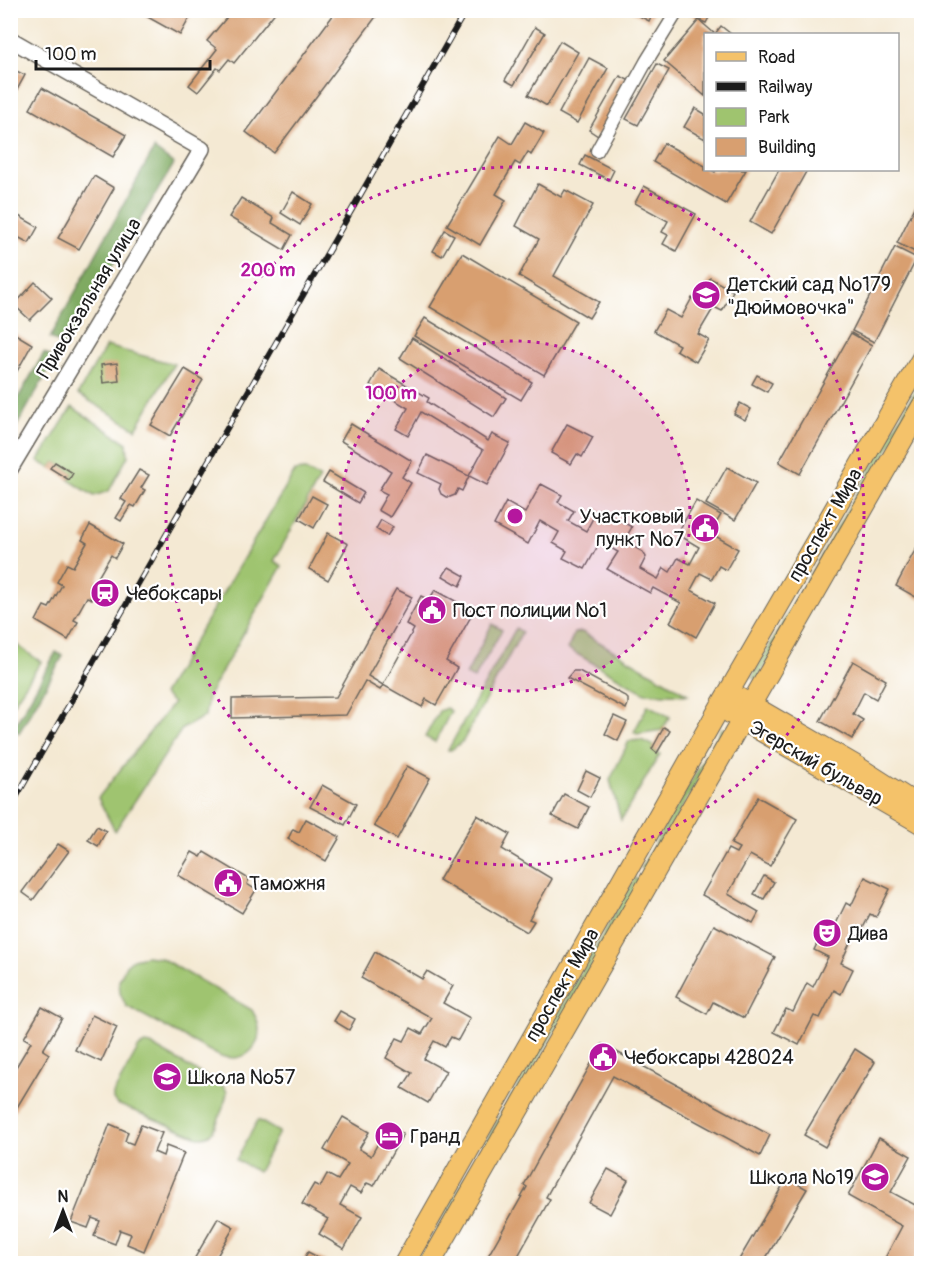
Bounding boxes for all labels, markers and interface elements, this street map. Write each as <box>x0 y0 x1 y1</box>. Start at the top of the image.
scale bar <box>36 33 210 71</box>
legend <box>704 33 899 171</box>
text: 100 m <box>45 43 97 66</box>
text: Road <box>758 46 795 69</box>
text: Railway <box>758 76 813 99</box>
text: Park <box>758 106 790 129</box>
text: Building <box>758 136 816 159</box>
street label: Привокзальная улица <box>31 213 147 383</box>
text: 200 m <box>241 259 295 282</box>
place label: Детский сад №179 "Дюймовочка" <box>726 272 891 320</box>
school or university icon: Детский сад №179 "Дюймовочка" <box>690 279 722 311</box>
text: 100 m <box>365 382 417 405</box>
street label: проспект Мира <box>782 464 868 586</box>
place label: Участковый пункт №7 <box>579 504 684 552</box>
centre of rings <box>505 506 525 526</box>
public building icon: Участковый пункт №7 <box>689 512 721 544</box>
station icon: Чебоксары <box>89 577 121 609</box>
place label: Чебоксары <box>126 581 222 606</box>
public building icon: Пост полиции №1 <box>416 594 448 626</box>
place label: Пост полиции №1 <box>453 598 607 623</box>
street label: Эгерский бульвар <box>745 715 887 811</box>
public building icon: Таможня <box>212 867 244 899</box>
place label: Таможня <box>249 871 326 896</box>
theatre icon: Дива <box>811 917 843 949</box>
place label: Дива <box>847 921 888 946</box>
street label: проспект Мира <box>519 924 605 1046</box>
public building icon: Чебоксары 428024 <box>587 1041 619 1073</box>
place label: Чебоксары 428024 <box>624 1045 794 1070</box>
school or university icon: Школа №57 <box>151 1061 183 1093</box>
place label: Школа №57 <box>188 1065 296 1090</box>
hotel icon: Гранд <box>373 1120 405 1152</box>
place label: Гранд <box>410 1124 460 1149</box>
school or university icon: Школа №19 <box>859 1161 891 1193</box>
place label: Школа №19 <box>750 1165 854 1190</box>
north arrow <box>33 1181 93 1241</box>
text: N <box>58 1187 69 1207</box>

